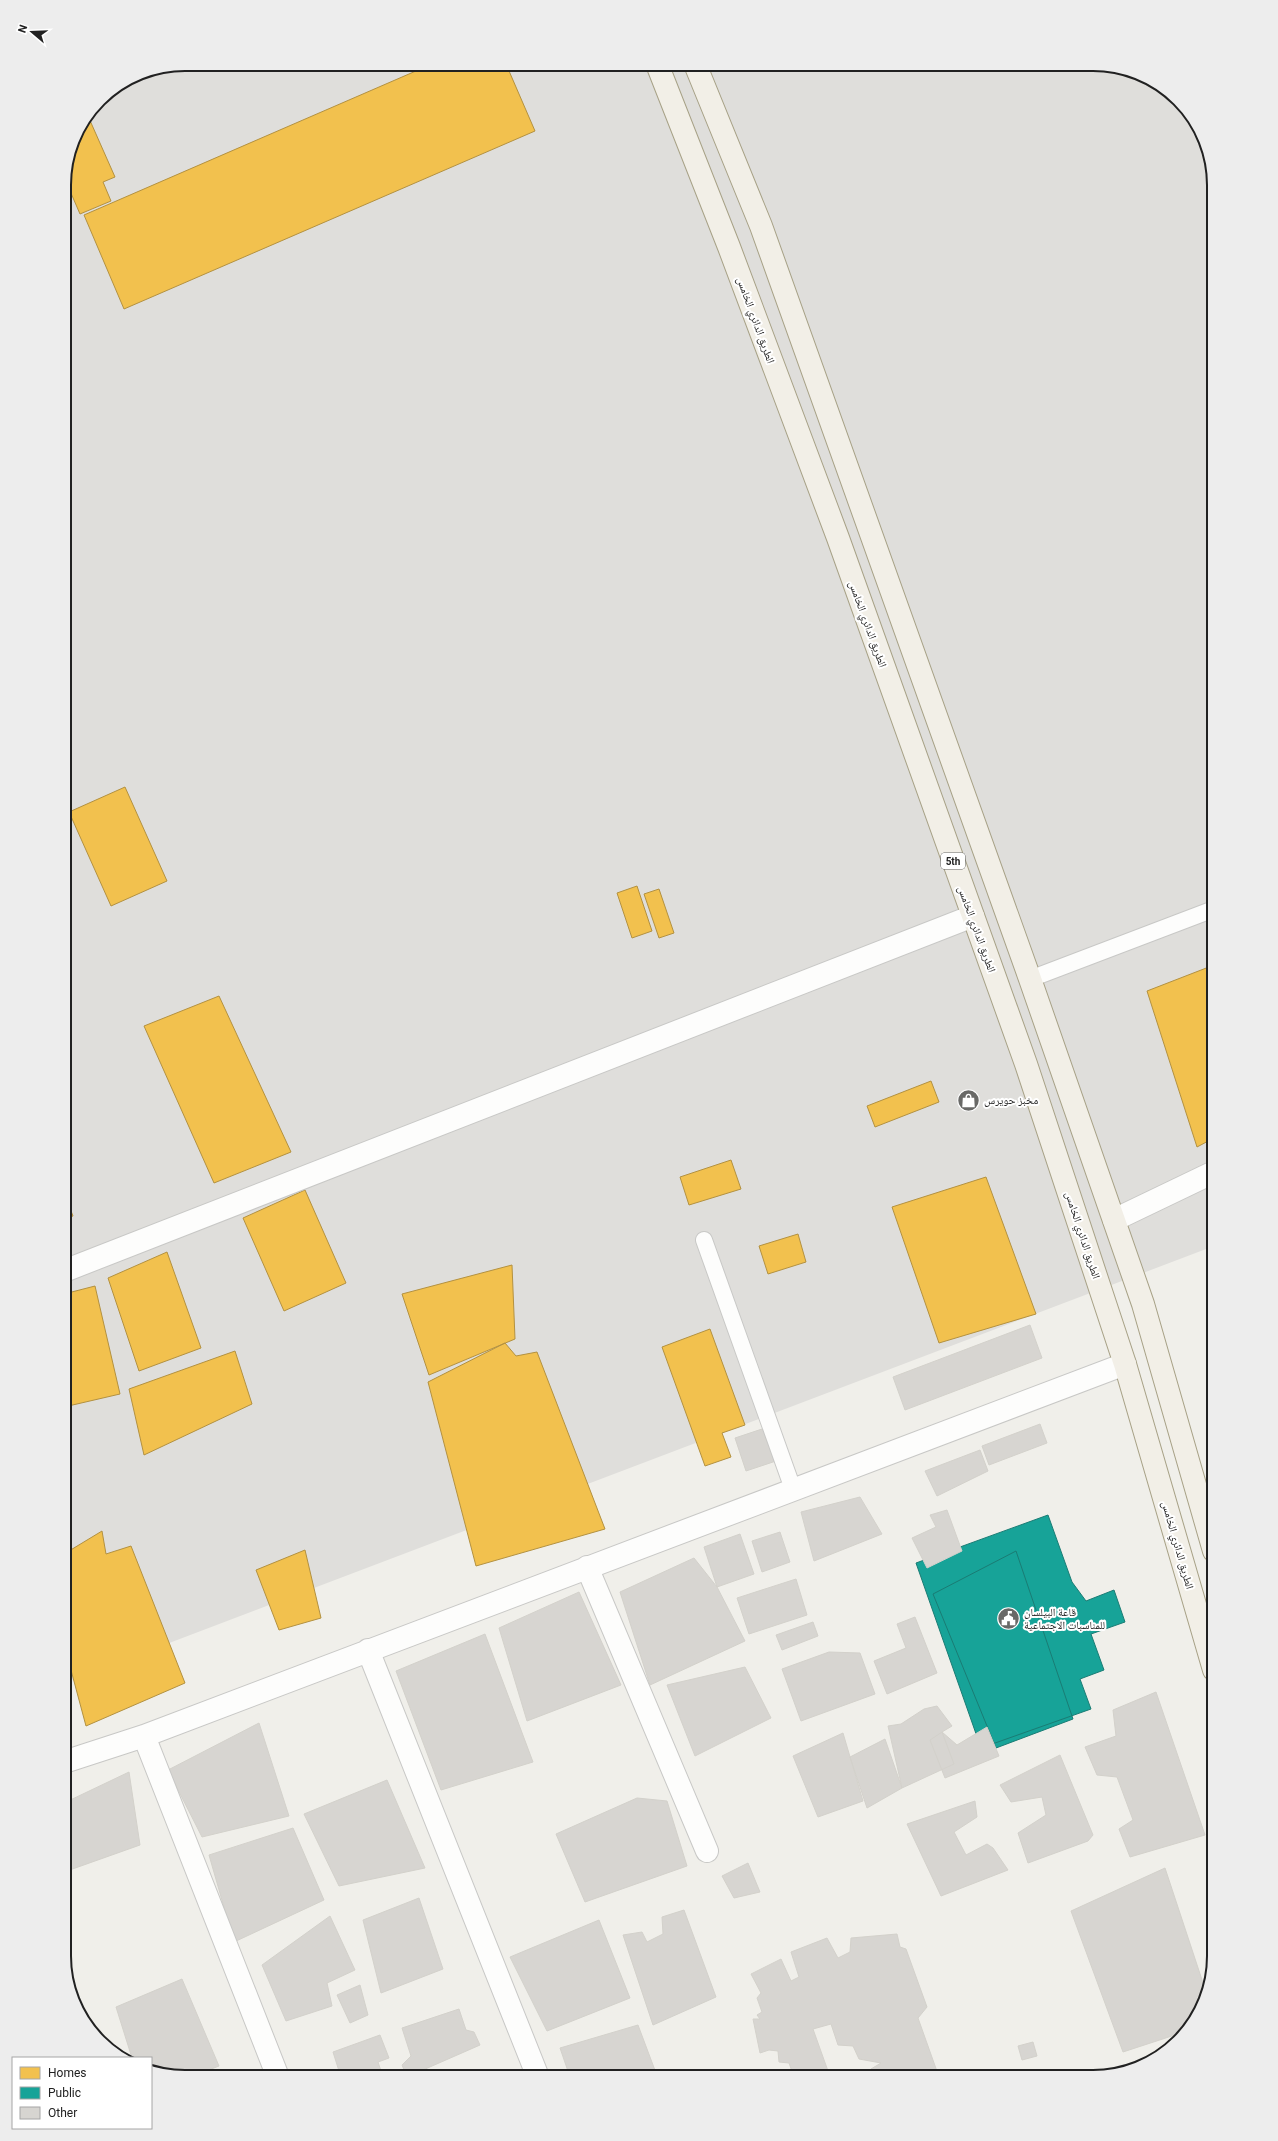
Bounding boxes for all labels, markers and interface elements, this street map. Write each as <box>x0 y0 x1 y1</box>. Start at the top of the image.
north arrow <box>12 12 52 52</box>
text: N <box>16 23 31 35</box>
street label: الطريق الدائري الخامس <box>732 275 777 366</box>
street label: الطريق الدائري الخامس <box>844 579 889 670</box>
road number: 5th <box>941 853 965 869</box>
street label: الطريق الدائري الخامس <box>953 884 998 975</box>
shop icon: مخبز حويرس <box>956 1087 982 1113</box>
place label: مخبز حويرس <box>984 1094 1038 1107</box>
street label: الطريق الدائري الخامس <box>1061 1190 1103 1281</box>
street label: الطريق الدائري الخامس <box>1157 1500 1196 1591</box>
public building icon: قاعة البيلسان للمناسبات الاجتماعية <box>995 1605 1021 1631</box>
place label: قاعة البيلسان للمناسبات الاجتماعية <box>1024 1606 1105 1632</box>
legend <box>12 2057 152 2129</box>
text: Homes <box>48 2066 86 2080</box>
text: Public <box>48 2086 81 2100</box>
text: Other <box>48 2106 77 2120</box>

